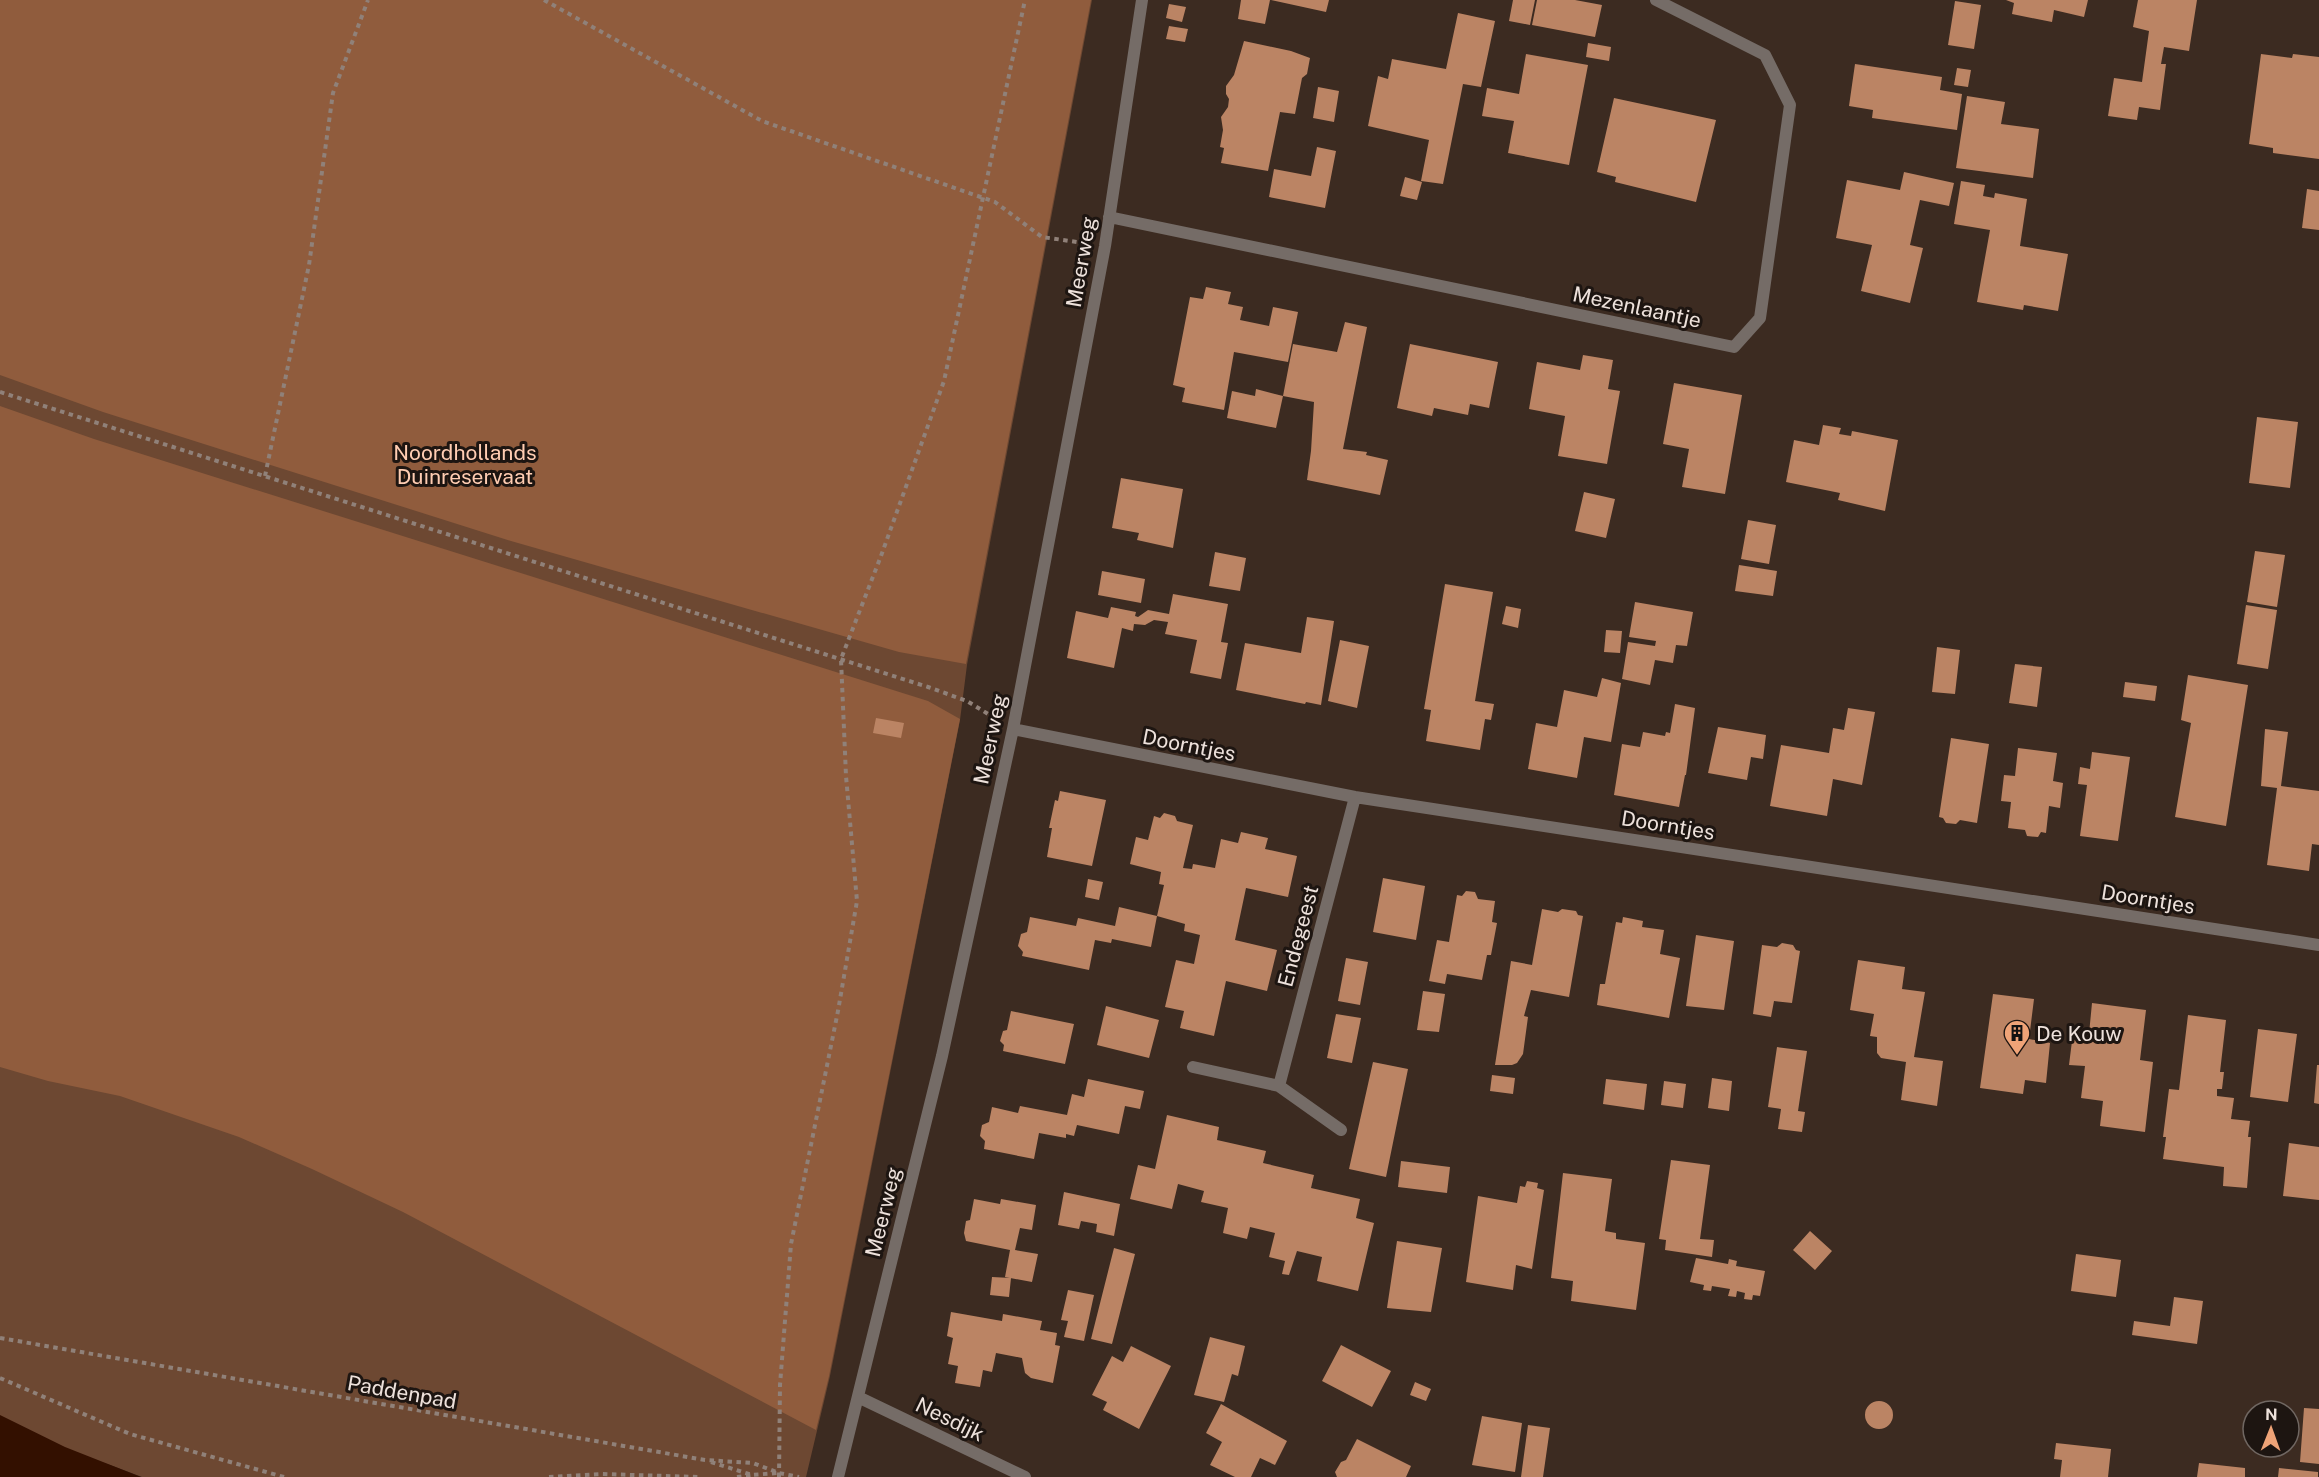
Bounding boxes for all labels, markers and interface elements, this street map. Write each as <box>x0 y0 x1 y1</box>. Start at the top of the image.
street label: Meerweg <box>1061 215 1101 309</box>
street label: Mezenlaantje <box>1570 281 1704 333</box>
park label: Noordhollands Duinreservaat <box>393 440 537 489</box>
street label: Meerweg <box>968 691 1012 787</box>
street label: Doorntjes <box>1140 724 1238 766</box>
street label: Doorntjes <box>1619 805 1717 845</box>
street label: Doorntjes <box>2099 879 2197 919</box>
street label: Endegeest <box>1272 882 1324 990</box>
building icon: De Kouw <box>2002 1018 2032 1056</box>
place label: De Kouw <box>2036 1021 2122 1046</box>
street label: Meerweg <box>860 1164 906 1260</box>
street label: Paddenpad <box>345 1370 459 1414</box>
street label: Nesdijk <box>912 1392 989 1446</box>
north arrow <box>2241 1399 2301 1459</box>
text: N <box>2265 1405 2278 1424</box>

